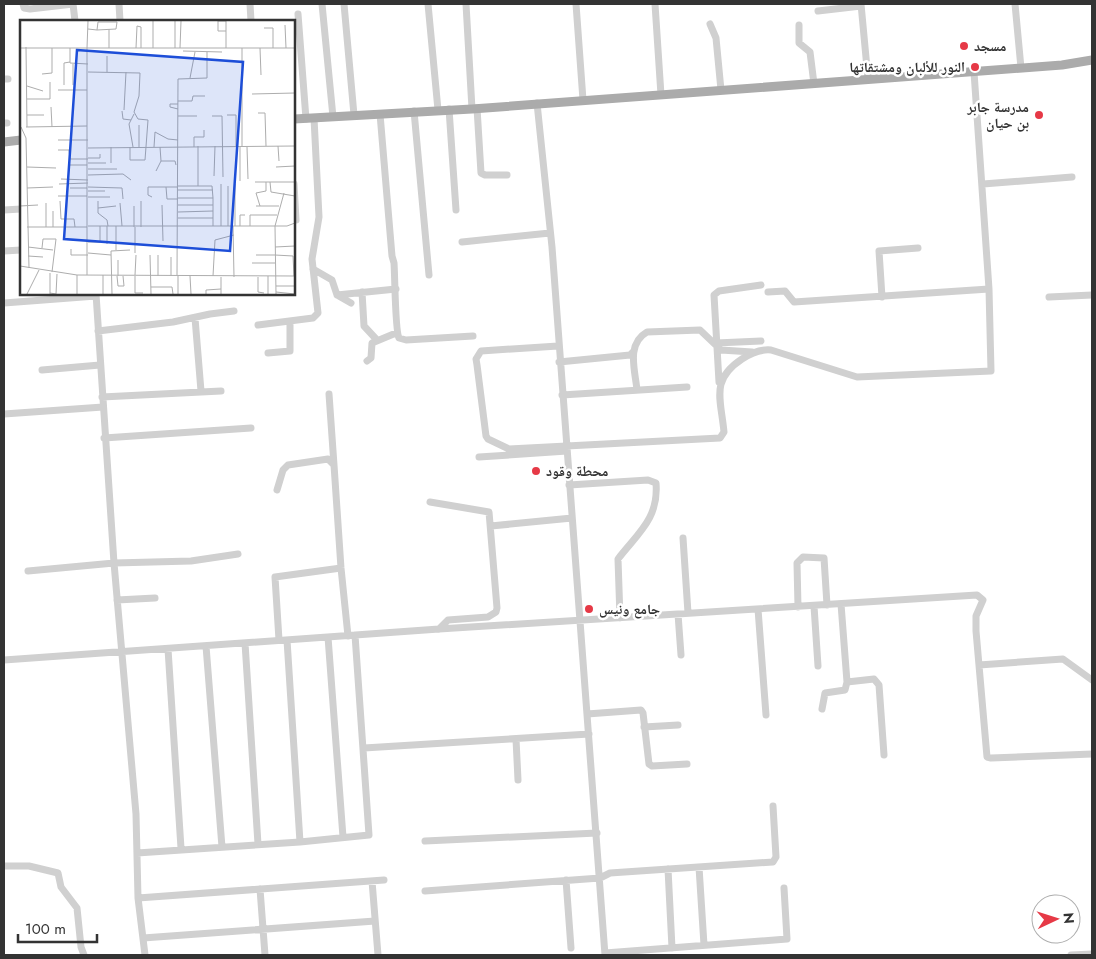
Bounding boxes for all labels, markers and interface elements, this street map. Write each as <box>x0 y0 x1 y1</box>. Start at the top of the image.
inset map <box>20 20 295 295</box>
place label: مسجد <box>974 36 1006 56</box>
marker: مسجد <box>958 40 970 52</box>
place label: النور للألبان ومشتقاتها <box>849 57 965 77</box>
marker: النور للألبان ومشتقاتها <box>969 61 981 73</box>
place label: مدرسة جابر بن حيان <box>966 97 1029 133</box>
marker: مدرسة جابر بن حيان <box>1033 109 1045 121</box>
place label: محطة وقود <box>546 461 608 481</box>
marker: محطة وقود <box>530 465 542 477</box>
place label: جامع ونيس <box>599 599 660 619</box>
marker: جامع ونيس <box>583 603 595 615</box>
north arrow <box>1031 894 1081 944</box>
scale bar <box>18 912 96 944</box>
text: N <box>1059 912 1079 924</box>
text: 100 m <box>25 918 66 940</box>

